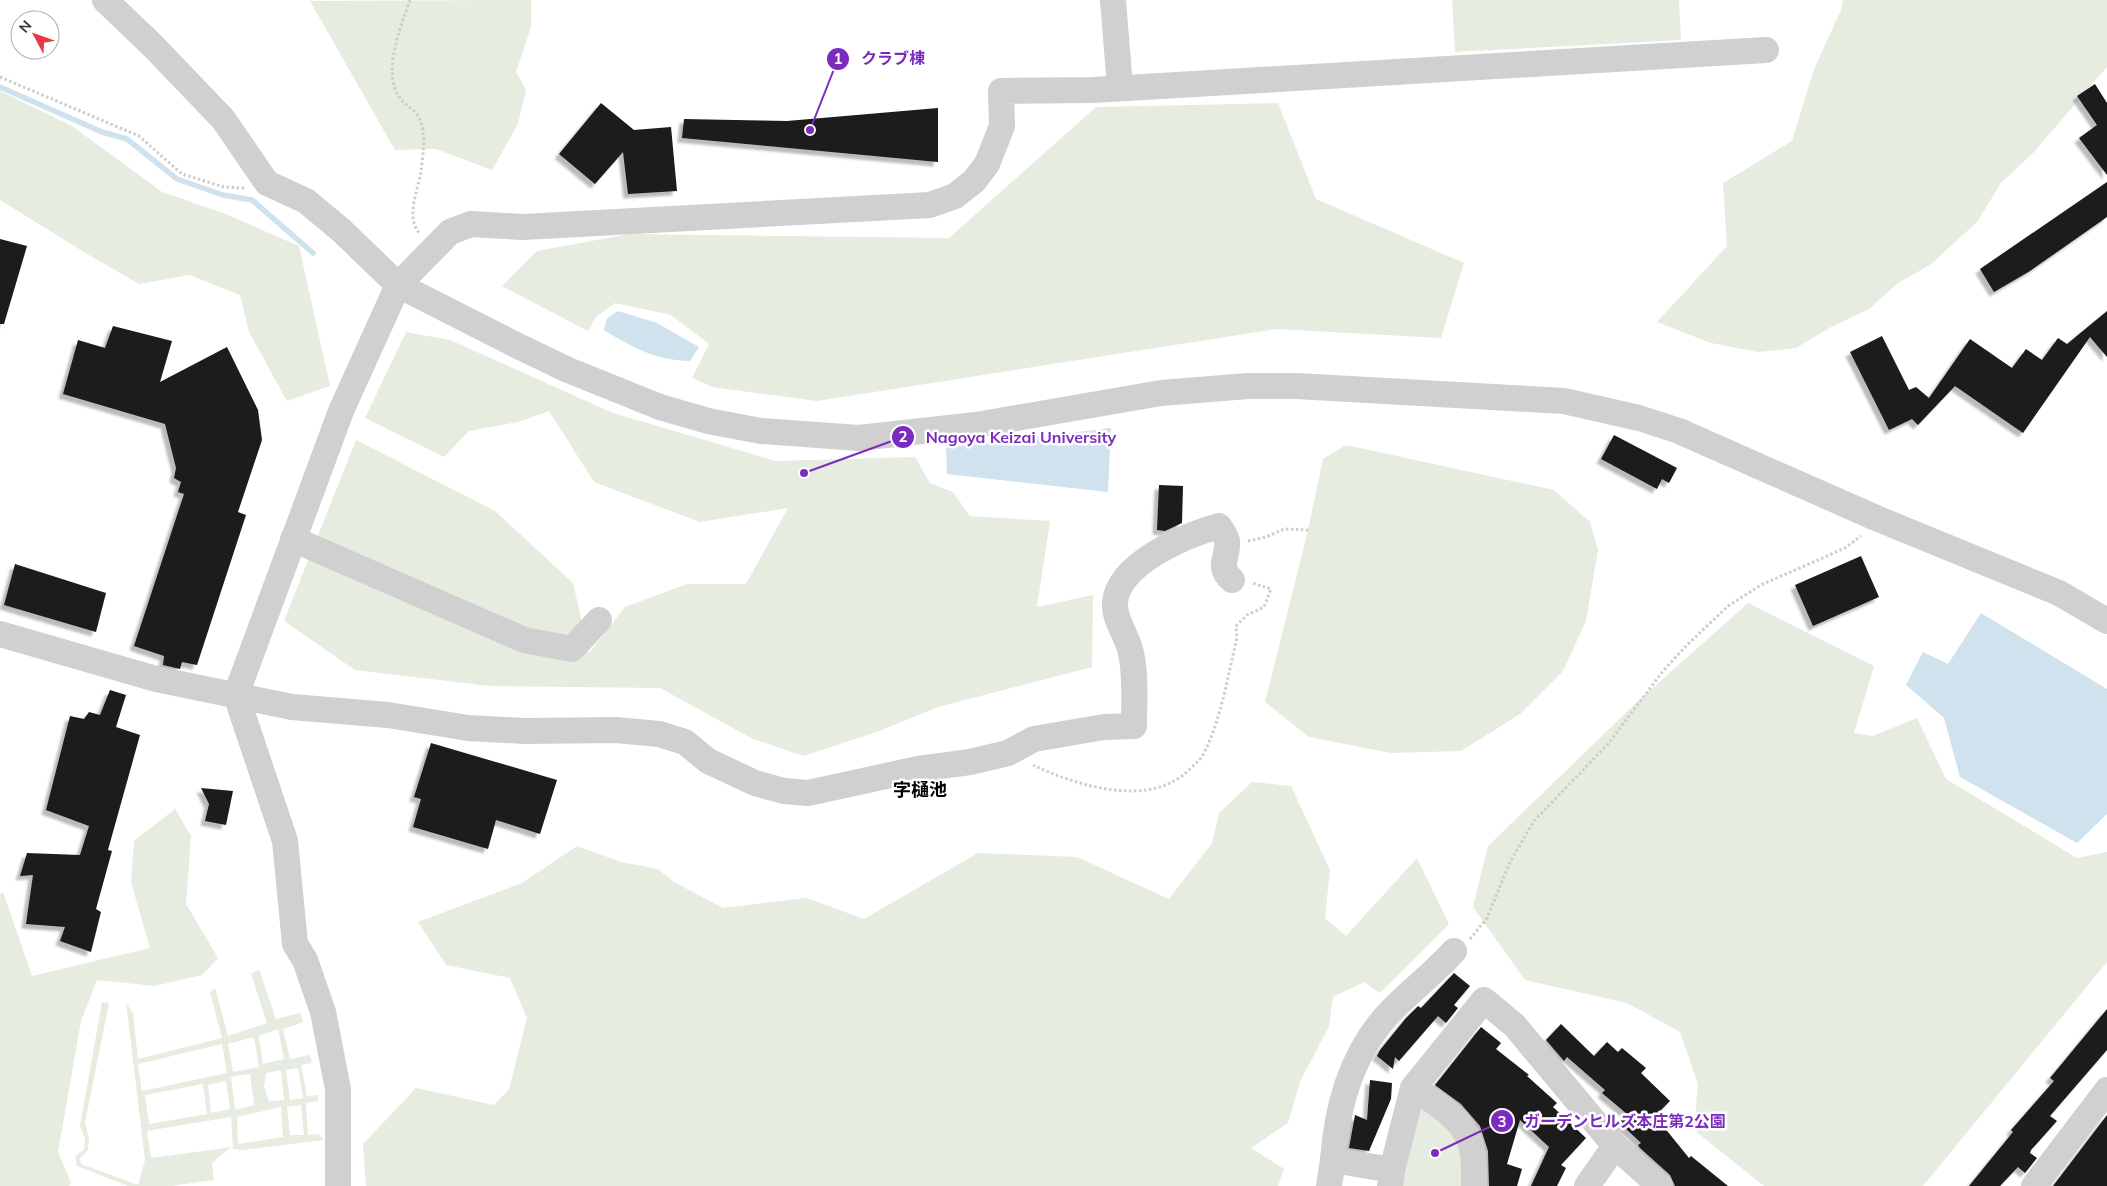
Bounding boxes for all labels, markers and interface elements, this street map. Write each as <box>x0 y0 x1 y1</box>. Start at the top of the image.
north arrow <box>10 10 60 60</box>
text: N <box>15 17 35 36</box>
callout: クラブ棟 <box>826 43 935 74</box>
text: クラブ棟 <box>861 48 925 68</box>
text: 1 <box>833 49 843 68</box>
callout: Nagoya Keizai University <box>890 422 1126 453</box>
text: 2 <box>898 427 908 446</box>
text: Nagoya Keizai University <box>926 427 1117 447</box>
district label: 字樋池 <box>893 778 947 801</box>
callout: ガーデンヒルズ本庄第2公園 <box>1489 1106 1736 1137</box>
text: ガーデンヒルズ本庄第2公園 <box>1524 1111 1726 1131</box>
text: 3 <box>1497 1112 1507 1131</box>

